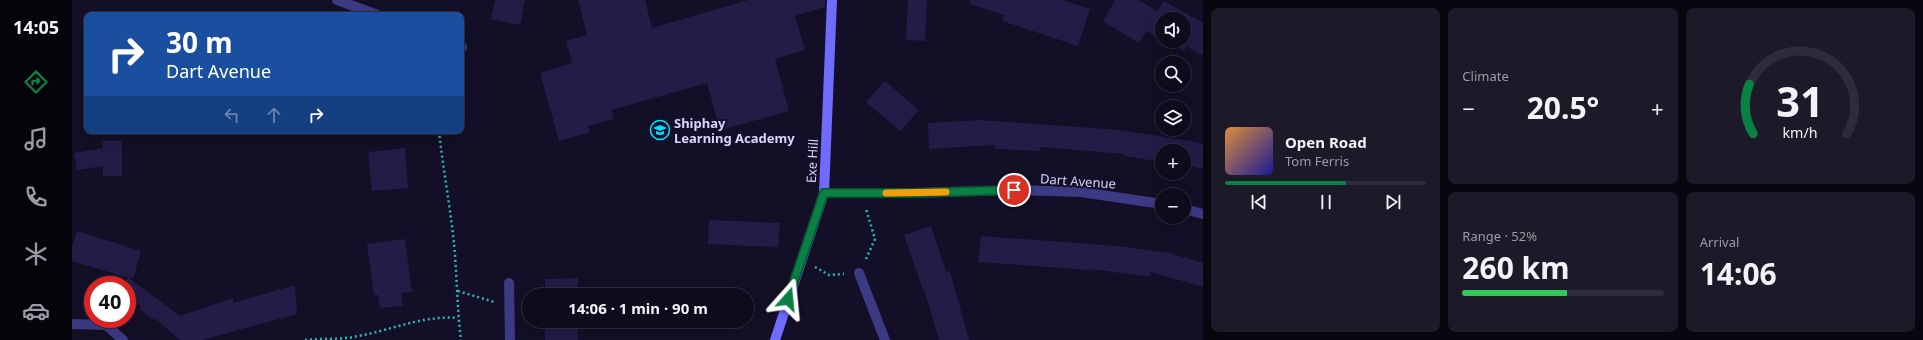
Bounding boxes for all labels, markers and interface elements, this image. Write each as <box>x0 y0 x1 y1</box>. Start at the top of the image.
map controls <box>1155 12 1191 224</box>
button: sound <box>1155 12 1191 48</box>
text: 14:05 <box>13 15 59 39</box>
text: 30 m <box>166 23 233 61</box>
icon: right <box>100 28 152 80</box>
button: search <box>1155 56 1191 92</box>
text: Dart Avenue <box>166 59 271 83</box>
text: Climate <box>1462 67 1509 85</box>
icon: directions <box>22 68 50 96</box>
text: 31 <box>1777 73 1824 129</box>
text: 20.5° <box>1527 87 1599 128</box>
text: − <box>1462 93 1475 123</box>
text: + <box>1651 93 1664 123</box>
button: layers <box>1155 100 1191 136</box>
icon: left <box>221 104 243 126</box>
icon: ahead <box>263 104 285 126</box>
icon: right <box>305 104 327 126</box>
place label: Shiphay Learning Academy <box>674 114 795 147</box>
school or university icon: Shiphay Learning Academy <box>649 119 671 141</box>
text: km/h <box>1783 122 1818 141</box>
icon: music <box>22 125 50 153</box>
text: Open Road <box>1285 132 1367 152</box>
street label: Exe Hill <box>802 138 822 184</box>
button: + <box>1155 144 1191 180</box>
text: Tom Ferris <box>1285 152 1349 170</box>
street label: Dart Avenue <box>1040 169 1116 193</box>
pin <box>997 173 1031 207</box>
icon: arrive <box>1003 179 1025 201</box>
icon: phone <box>22 183 50 211</box>
button: − <box>1155 188 1191 224</box>
icon: previous <box>1248 191 1270 213</box>
icon: pause <box>1315 191 1337 213</box>
icon: next <box>1382 191 1404 213</box>
text: Range · 52% <box>1462 227 1537 245</box>
text: Arrival <box>1700 233 1739 251</box>
icon: climate <box>22 240 50 268</box>
text: 260 km <box>1462 247 1569 288</box>
text: 14:06 <box>1700 253 1777 294</box>
speed limit sign: 40 <box>84 276 136 328</box>
position arrow <box>767 278 809 320</box>
icon: car <box>22 297 50 325</box>
text: 14:06 · 1 min · 90 m <box>568 298 708 318</box>

